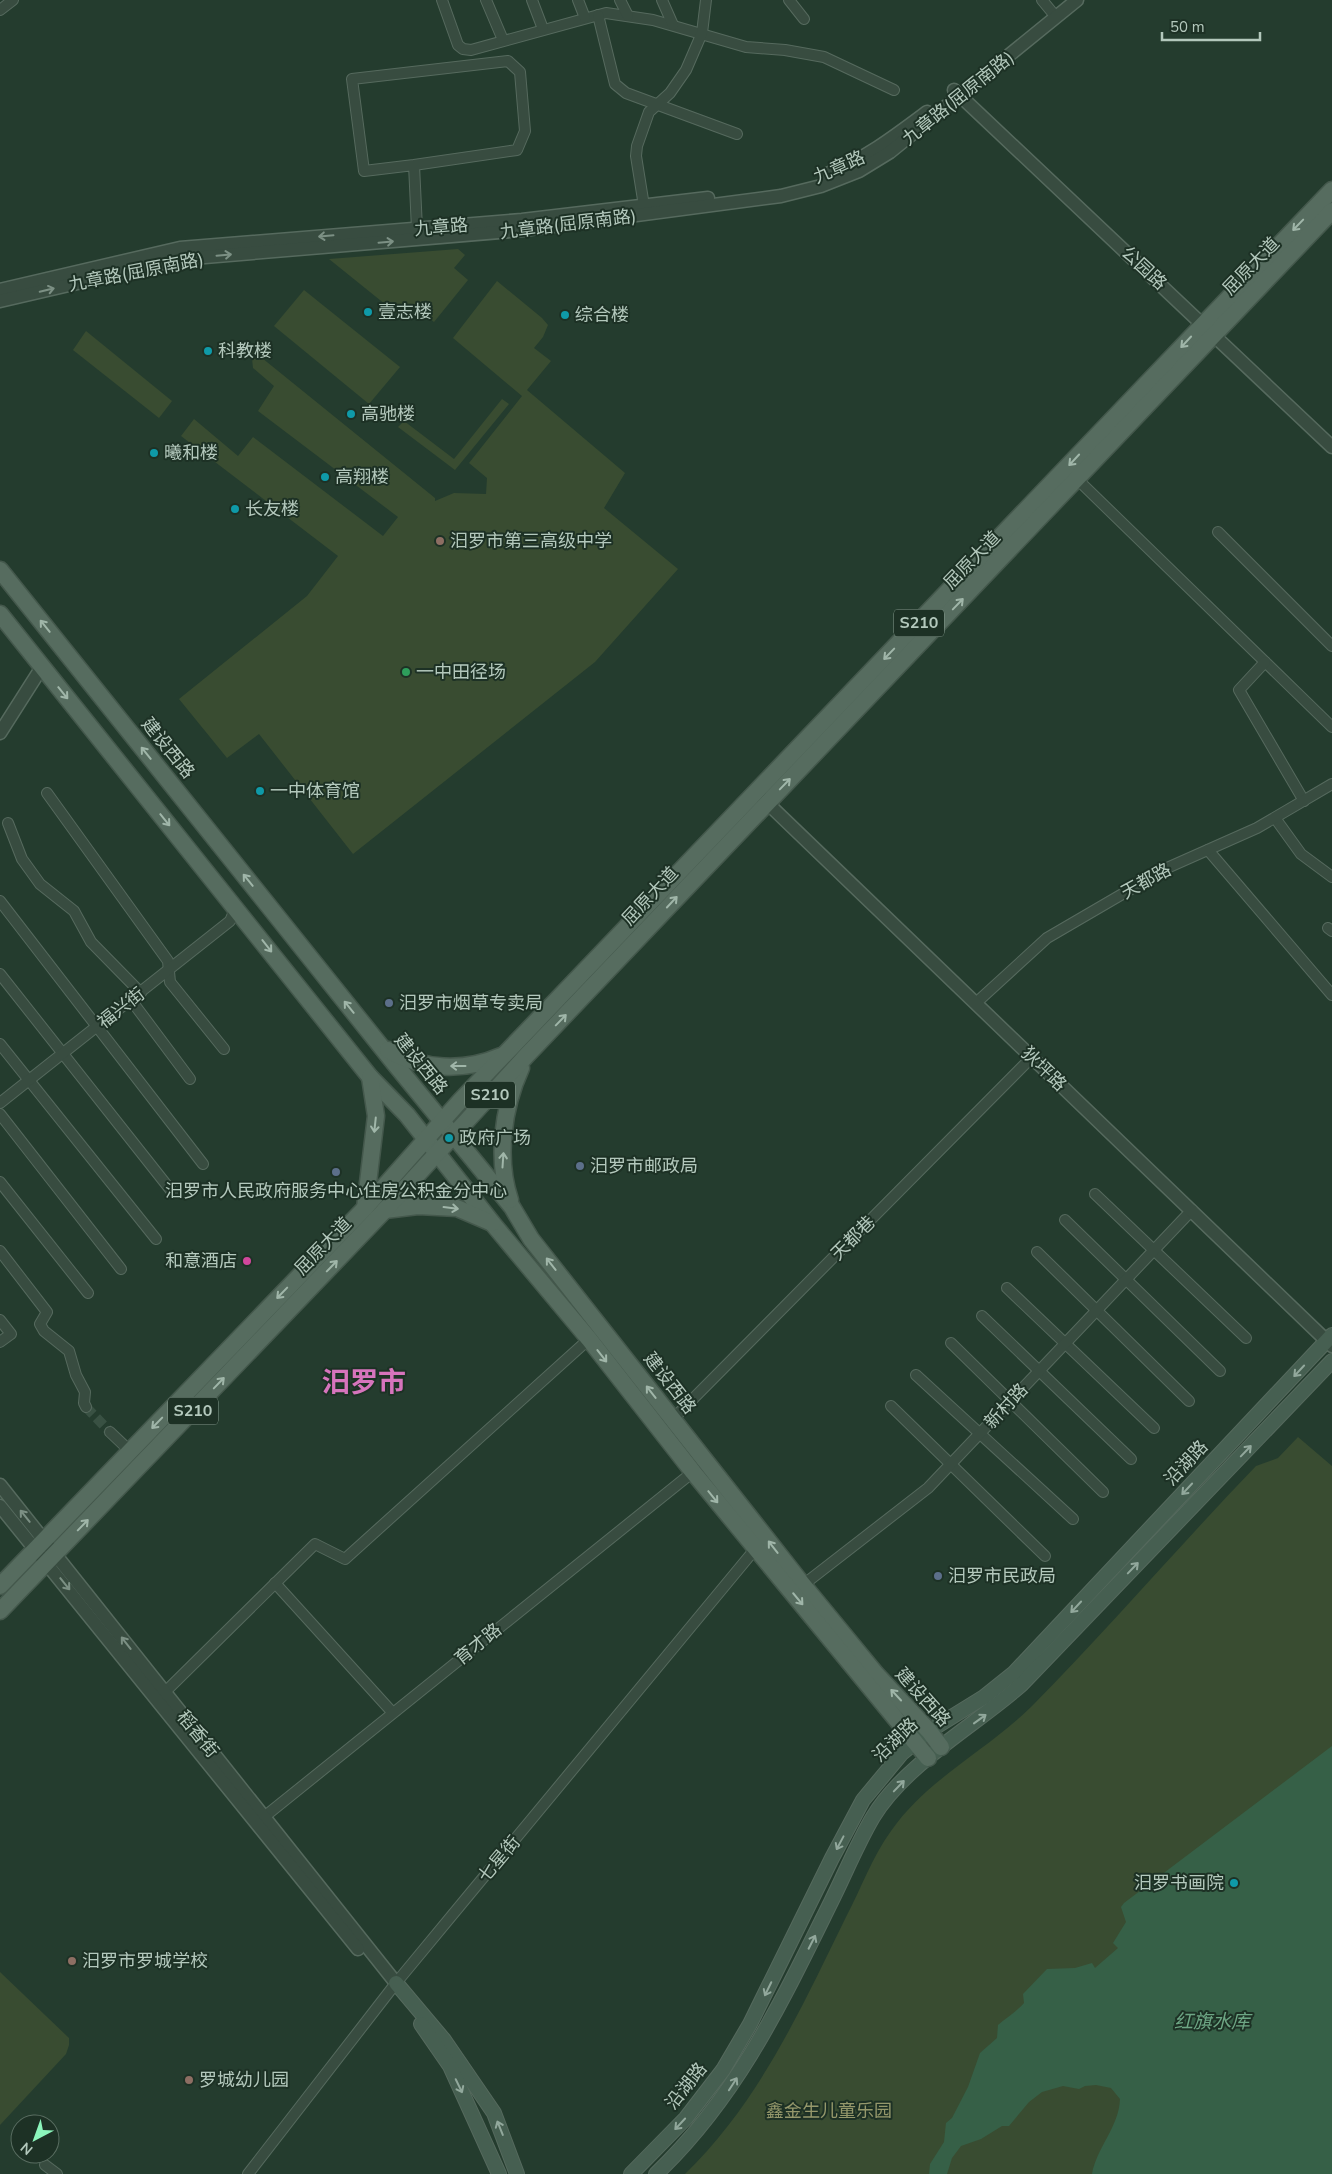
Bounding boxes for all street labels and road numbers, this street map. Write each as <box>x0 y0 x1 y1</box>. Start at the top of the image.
street label: 九章路(屈原南路) <box>897 45 1019 151</box>
street label: 九章路 <box>809 145 869 189</box>
street label: 九章路(屈原南路) <box>498 204 638 244</box>
street label: 九章路 <box>413 213 469 241</box>
street label: 屈原大道 <box>1217 232 1285 300</box>
street label: 公园路 <box>1116 241 1172 295</box>
street label: 九章路(屈原南路) <box>66 247 206 297</box>
street label: 屈原大道 <box>938 526 1006 594</box>
road number: S210 <box>894 610 944 636</box>
street label: 建设西路 <box>136 712 200 784</box>
street label: 天都路 <box>1117 857 1175 905</box>
street label: 屈原大道 <box>617 861 683 931</box>
street label: 福兴街 <box>92 982 150 1034</box>
street label: 建设西路 <box>389 1028 453 1100</box>
street label: 狄坪路 <box>1016 1042 1072 1096</box>
road number: S210 <box>465 1082 515 1108</box>
street label: 天都巷 <box>825 1210 881 1266</box>
street label: 屈原大道 <box>289 1212 357 1280</box>
street label: 建设西路 <box>638 1347 702 1419</box>
street label: 新村路 <box>979 1378 1033 1434</box>
road number: S210 <box>168 1398 218 1424</box>
street label: 沿湖路 <box>1159 1435 1213 1491</box>
street label: 育才路 <box>449 1618 507 1670</box>
street label: 建设西路 <box>890 1662 956 1732</box>
street label: 稻香街 <box>172 1705 224 1763</box>
street label: 沿湖路 <box>867 1713 923 1767</box>
street label: 七星街 <box>472 1831 526 1887</box>
street label: 沿湖路 <box>660 2057 712 2115</box>

